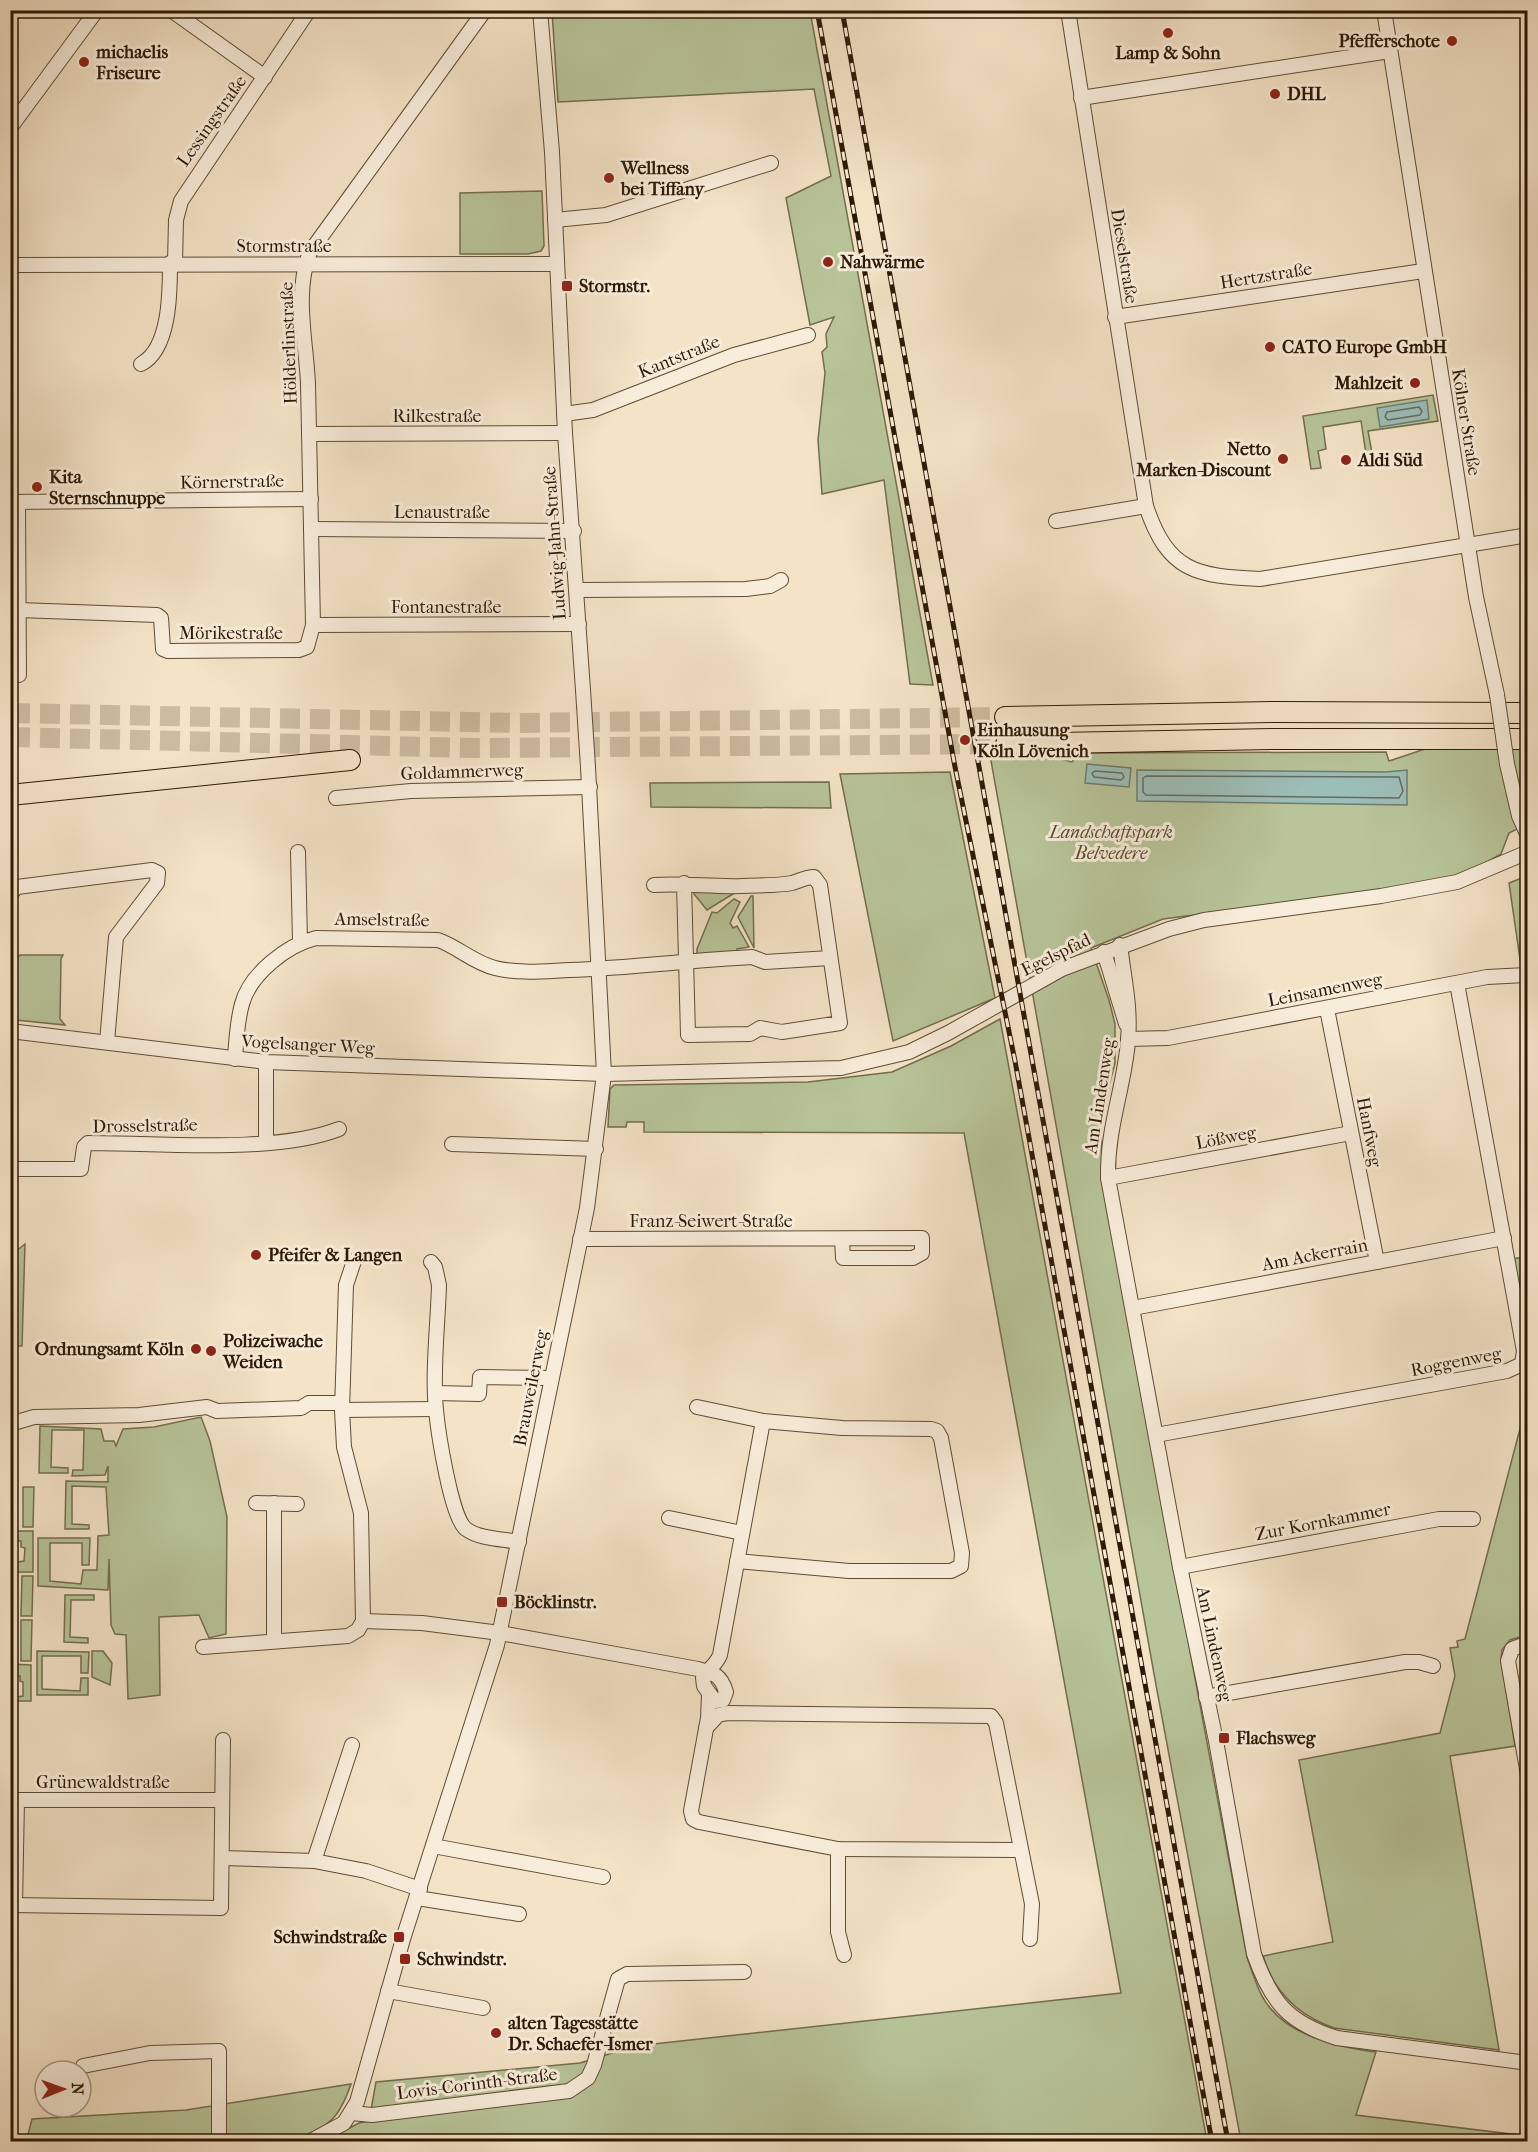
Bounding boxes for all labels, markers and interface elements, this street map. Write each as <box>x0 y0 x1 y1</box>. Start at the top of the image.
marker: Lamp & Sohn <box>1161 26 1175 40</box>
place label: Pfefferschote <box>1339 31 1440 52</box>
marker: Pfefferschote <box>1445 34 1459 48</box>
place label: michaelis Friseure <box>95 42 169 84</box>
place label: Lamp & Sohn <box>1115 43 1221 64</box>
marker: michaelis Friseure <box>77 55 91 69</box>
street label: Lessingstraße <box>173 71 251 171</box>
place label: DHL <box>1287 84 1327 105</box>
marker: DHL <box>1268 87 1282 101</box>
place label: Wellness bei Tiffany <box>620 158 705 200</box>
marker: Wellness bei Tiffany <box>602 171 616 185</box>
street label: Dieselstraße <box>1106 207 1142 305</box>
street label: Stormstraße <box>236 236 332 257</box>
place label: Nahwärme <box>840 252 924 273</box>
marker: Nahwärme <box>821 255 835 269</box>
street label: Hertzstraße <box>1218 258 1314 294</box>
place label: Stormstr. <box>579 276 651 297</box>
marker: Stormstr. <box>560 279 574 293</box>
street label: Hölderlinstraße <box>276 281 302 405</box>
street label: Kantstraße <box>635 331 723 383</box>
place label: CATO Europe GmbH <box>1282 337 1448 358</box>
marker: CATO Europe GmbH <box>1263 340 1277 354</box>
street label: Kölner Straße <box>1447 367 1485 477</box>
place label: Mahlzeit <box>1334 373 1404 394</box>
marker: Mahlzeit <box>1408 376 1422 390</box>
street label: Rilkestraße <box>392 406 482 427</box>
place label: Netto Marken-Discount <box>1135 439 1272 481</box>
place label: Aldi Süd <box>1357 450 1424 471</box>
marker: Netto Marken-Discount <box>1276 452 1290 466</box>
marker: Aldi Süd <box>1339 453 1353 467</box>
street label: Ludwig-Jahn-Straße <box>539 465 571 621</box>
place label: Kita Sternschnuppe <box>49 467 165 509</box>
street label: Körnerstraße <box>180 471 284 493</box>
marker: Kita Sternschnuppe <box>30 480 44 494</box>
street label: Lenaustraße <box>394 502 490 523</box>
street label: Fontanestraße <box>391 597 501 618</box>
street label: Mörikestraße <box>179 623 283 644</box>
place label: Einhausung Köln Lövenich <box>977 720 1090 762</box>
marker: Einhausung Köln Lövenich <box>958 733 972 747</box>
street label: Goldammerweg <box>400 759 524 785</box>
park label: Landschaftspark Belvedere <box>1047 822 1173 864</box>
street label: Amselstraße <box>333 909 430 931</box>
street label: Egelspfad <box>1018 929 1094 981</box>
street label: Leinsamenweg <box>1266 969 1384 1011</box>
street label: Vogelsanger Weg <box>240 1031 376 1059</box>
street label: Am Lindenweg <box>1080 1036 1120 1157</box>
street label: Hanfweg <box>1352 1095 1386 1169</box>
street label: Drosselstraße <box>92 1115 198 1137</box>
street label: Lößweg <box>1194 1122 1258 1154</box>
street label: Franz-Seiwert-Straße <box>629 1211 793 1232</box>
street label: Am Ackerrain <box>1259 1234 1370 1276</box>
place label: Pfeifer & Langen <box>268 1245 403 1266</box>
marker: Pfeifer & Langen <box>249 1248 263 1262</box>
street label: Brauweilerweg <box>509 1328 553 1448</box>
place label: Polizeiwache Weiden <box>222 1331 323 1373</box>
place label: Ordnungsamt Köln <box>35 1339 185 1360</box>
marker: Ordnungsamt Köln <box>189 1342 203 1356</box>
street label: Roggenweg <box>1409 1343 1503 1381</box>
marker: Polizeiwache Weiden <box>204 1344 218 1358</box>
street label: Zur Kornkammer <box>1253 1498 1393 1545</box>
street label: Am Lindenweg <box>1191 1583 1237 1704</box>
place label: Böcklinstr. <box>514 1592 597 1613</box>
marker: Böcklinstr. <box>495 1595 509 1609</box>
place label: Flachsweg <box>1235 1728 1317 1749</box>
marker: Flachsweg <box>1217 1731 1231 1745</box>
street label: Grünewaldstraße <box>36 1772 170 1793</box>
place label: Schwindstraße <box>273 1927 387 1948</box>
marker: Schwindstraße <box>392 1930 406 1944</box>
place label: Schwindstr. <box>417 1949 507 1970</box>
marker: Schwindstr. <box>398 1952 412 1966</box>
place label: alten Tagesstätte Dr. Schaefer-Ismer <box>508 2013 653 2055</box>
marker: alten Tagesstätte Dr. Schaefer-Ismer <box>489 2026 503 2040</box>
north arrow <box>33 2059 93 2119</box>
street label: Lovis-Corinth-Straße <box>396 2064 559 2104</box>
text: N <box>68 2083 87 2096</box>

